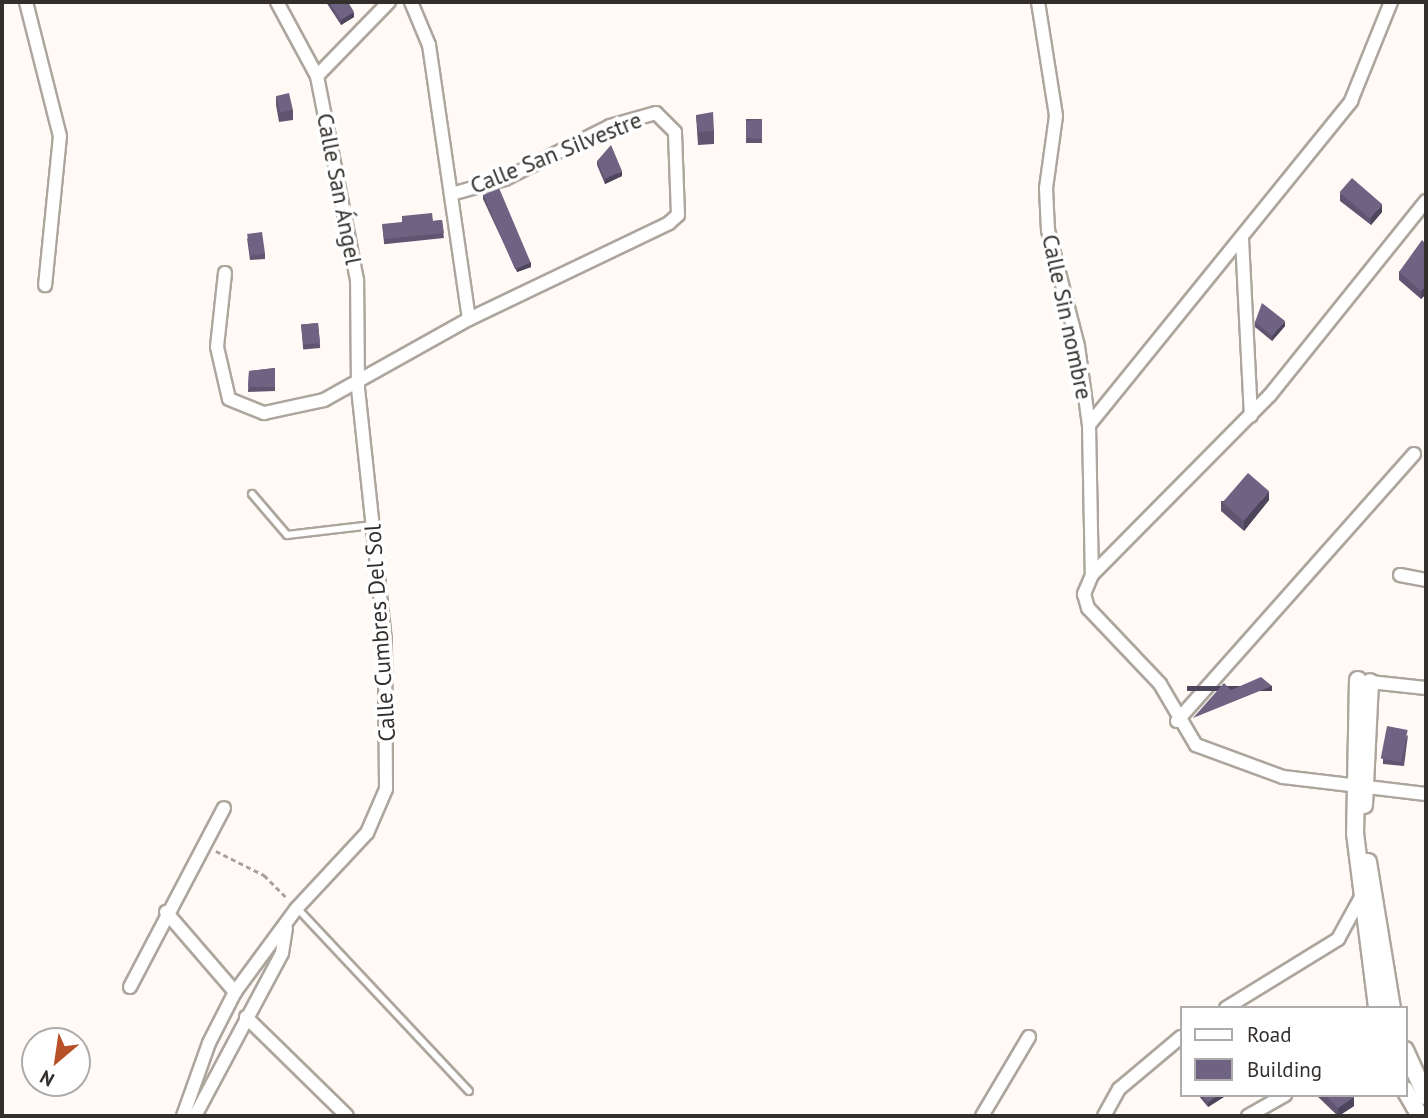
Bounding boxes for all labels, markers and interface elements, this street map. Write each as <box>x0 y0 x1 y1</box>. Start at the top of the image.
street label: Calle San Silvestre <box>466 106 646 200</box>
street label: Calle San Ángel <box>311 111 367 267</box>
street label: Calle Sin nombre <box>1036 232 1098 402</box>
street label: Calle Cumbres Del Sol <box>359 523 401 743</box>
legend <box>1180 1006 1407 1097</box>
text: Road <box>1247 1021 1291 1048</box>
north arrow <box>21 1027 91 1097</box>
text: Building <box>1247 1056 1322 1083</box>
text: N <box>36 1065 58 1092</box>

